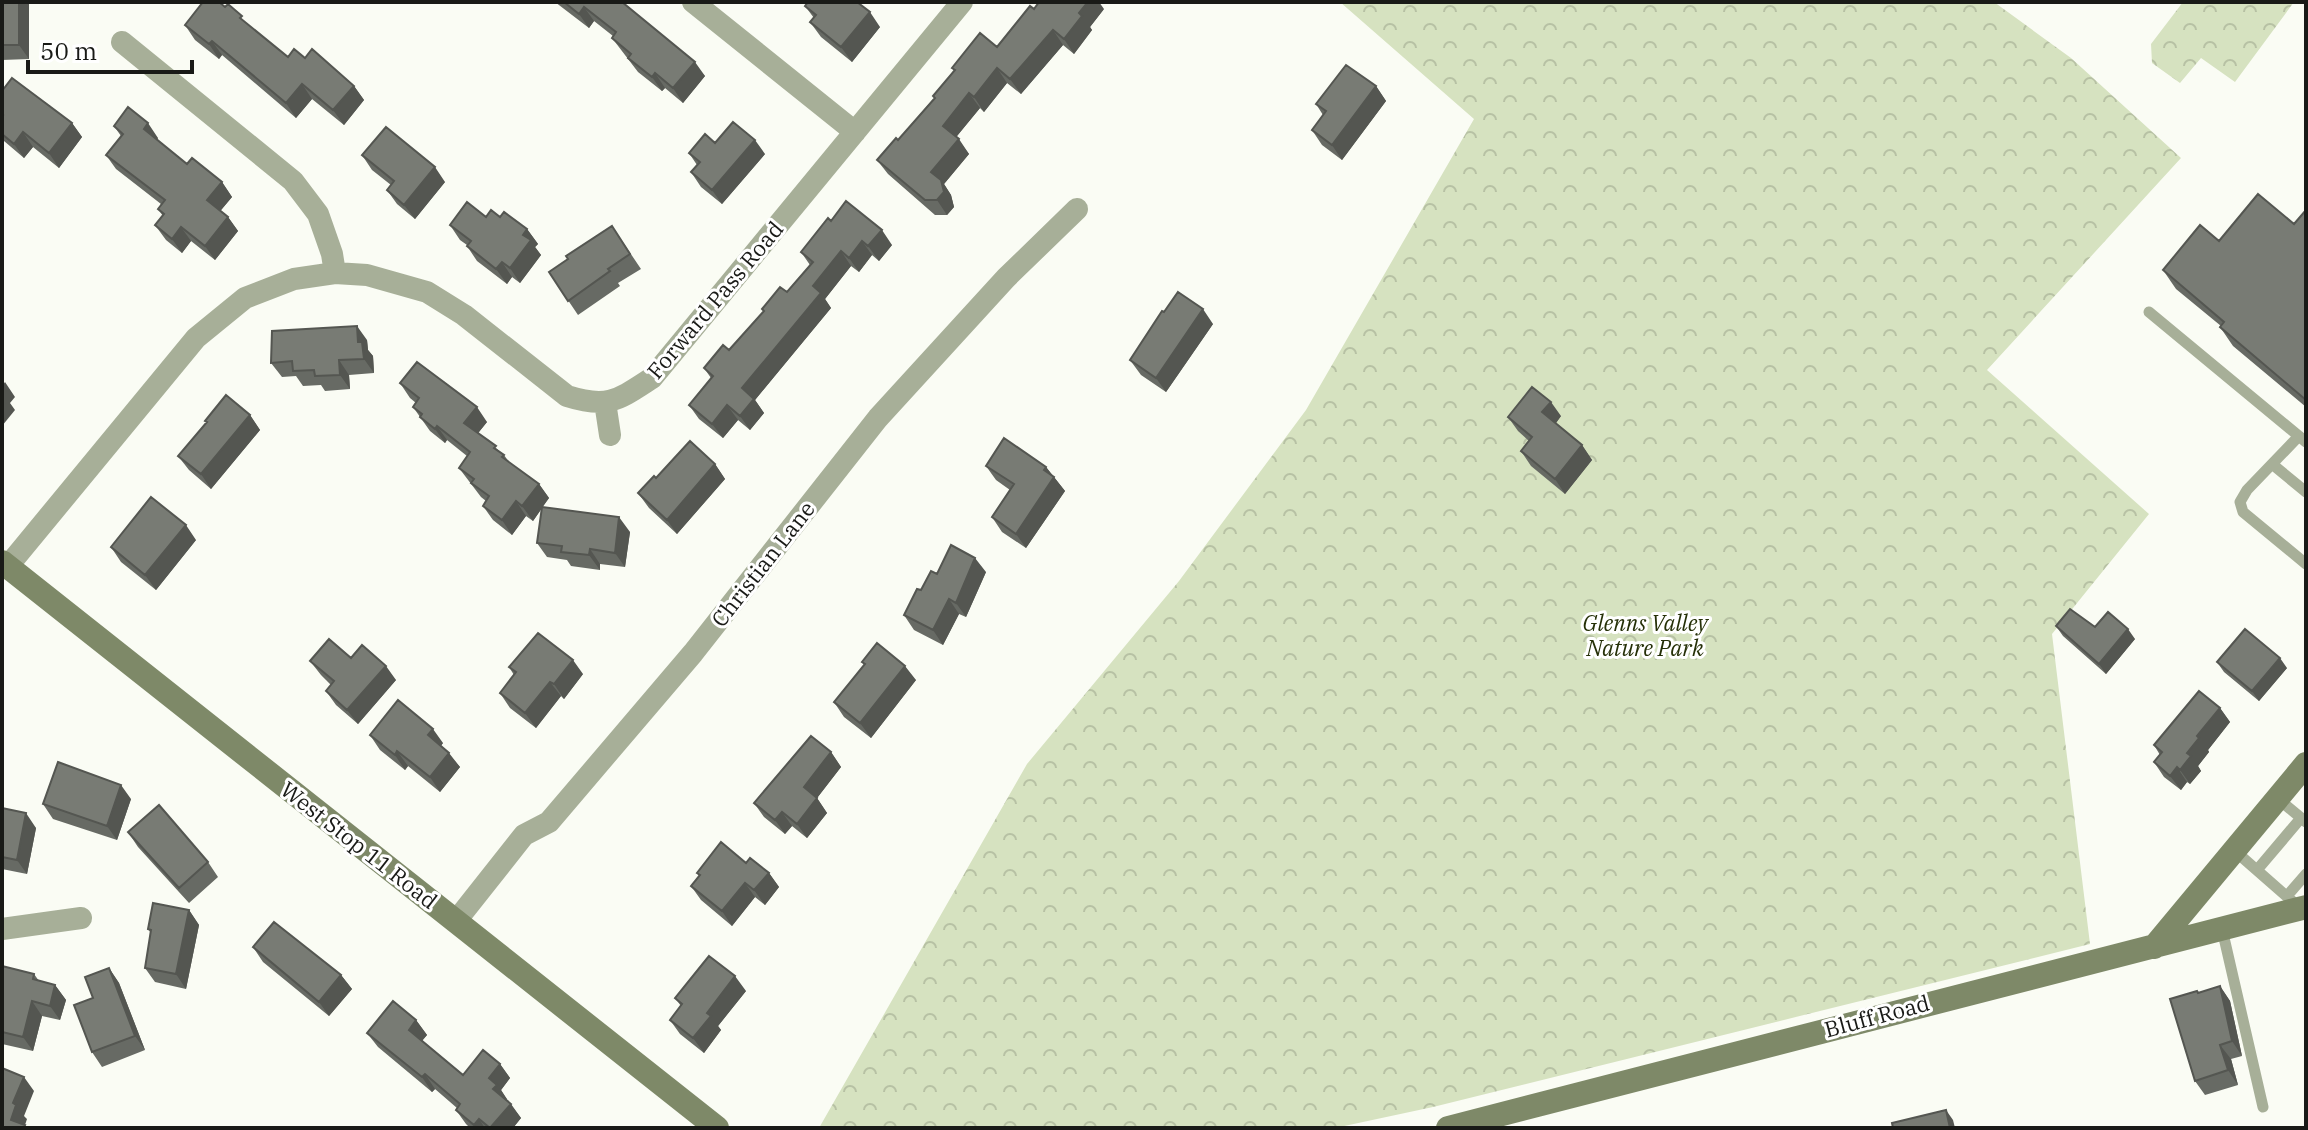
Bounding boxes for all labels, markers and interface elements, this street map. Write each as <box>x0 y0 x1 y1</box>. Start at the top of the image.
scale bar <box>28 24 192 74</box>
text: 50 m <box>40 35 97 67</box>
street label: Forward Pass Road <box>640 215 789 385</box>
street label: Christian Lane <box>704 495 821 633</box>
park label: Glenns Valley Nature Park <box>1582 608 1710 662</box>
street label: West Stop 11 Road <box>275 774 444 915</box>
street label: Bluff Road <box>1821 988 1933 1043</box>

